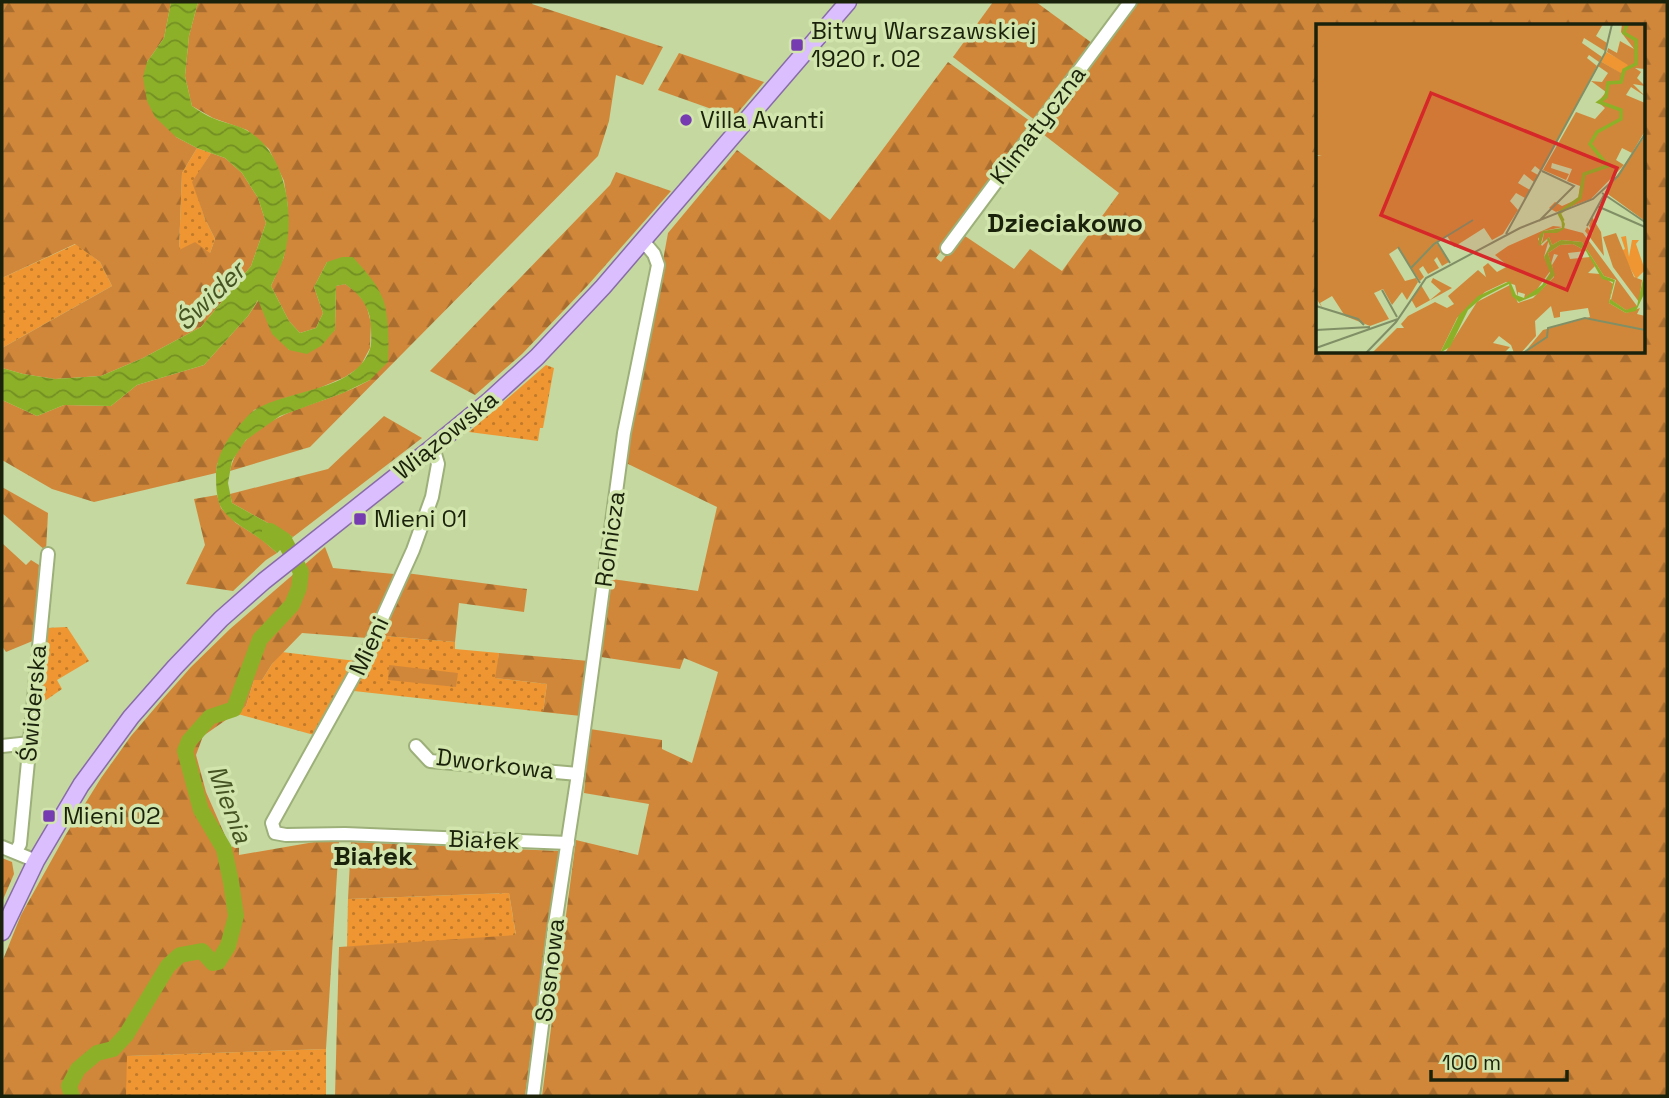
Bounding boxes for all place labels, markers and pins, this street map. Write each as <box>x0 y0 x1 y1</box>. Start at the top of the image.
place label: Bitwy Warszawskiej 1920 r. 02 <box>811 15 1036 74</box>
marker: Bitwy Warszawskiej 1920 r. 02 <box>789 37 805 53</box>
place label: Villa Avanti <box>700 104 825 135</box>
marker: Villa Avanti <box>678 112 694 128</box>
place label: Mieni 01 <box>374 503 467 534</box>
marker: Mieni 01 <box>352 511 368 527</box>
place label: Mieni 02 <box>63 800 160 831</box>
marker: Mieni 02 <box>41 808 57 824</box>

